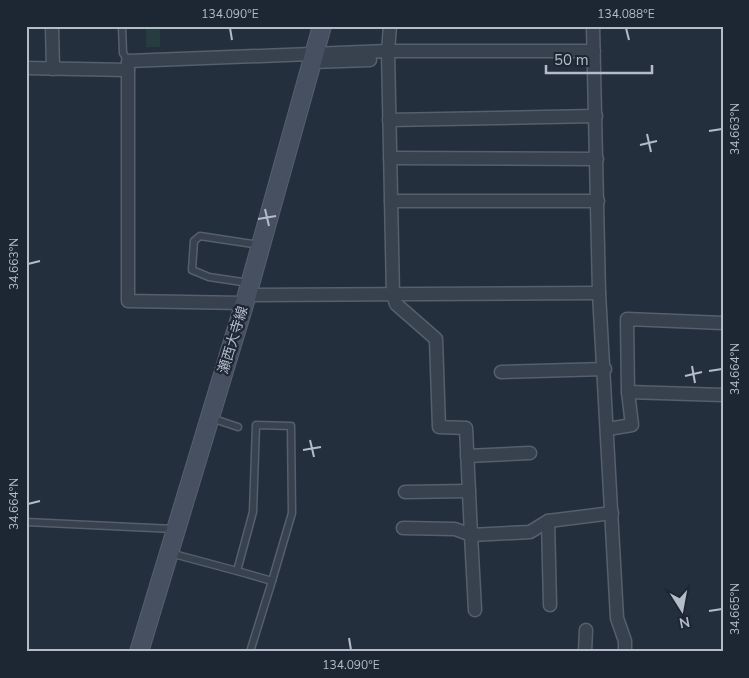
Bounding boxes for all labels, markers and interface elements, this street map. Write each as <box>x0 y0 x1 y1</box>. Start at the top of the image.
text: 134.090°E <box>201 6 259 22</box>
text: 134.088°E <box>597 6 655 22</box>
scale bar <box>546 42 653 74</box>
text: 50 m <box>554 50 589 70</box>
text: 34.663°N <box>727 103 743 155</box>
text: 34.663°N <box>6 238 22 290</box>
street label: 瀬西大寺線 <box>214 304 252 376</box>
text: 34.664°N <box>727 343 743 395</box>
text: 34.664°N <box>6 478 22 530</box>
text: 34.665°N <box>727 583 743 635</box>
north arrow <box>656 586 706 636</box>
text: N <box>677 612 691 633</box>
text: 134.090°E <box>322 657 380 673</box>

